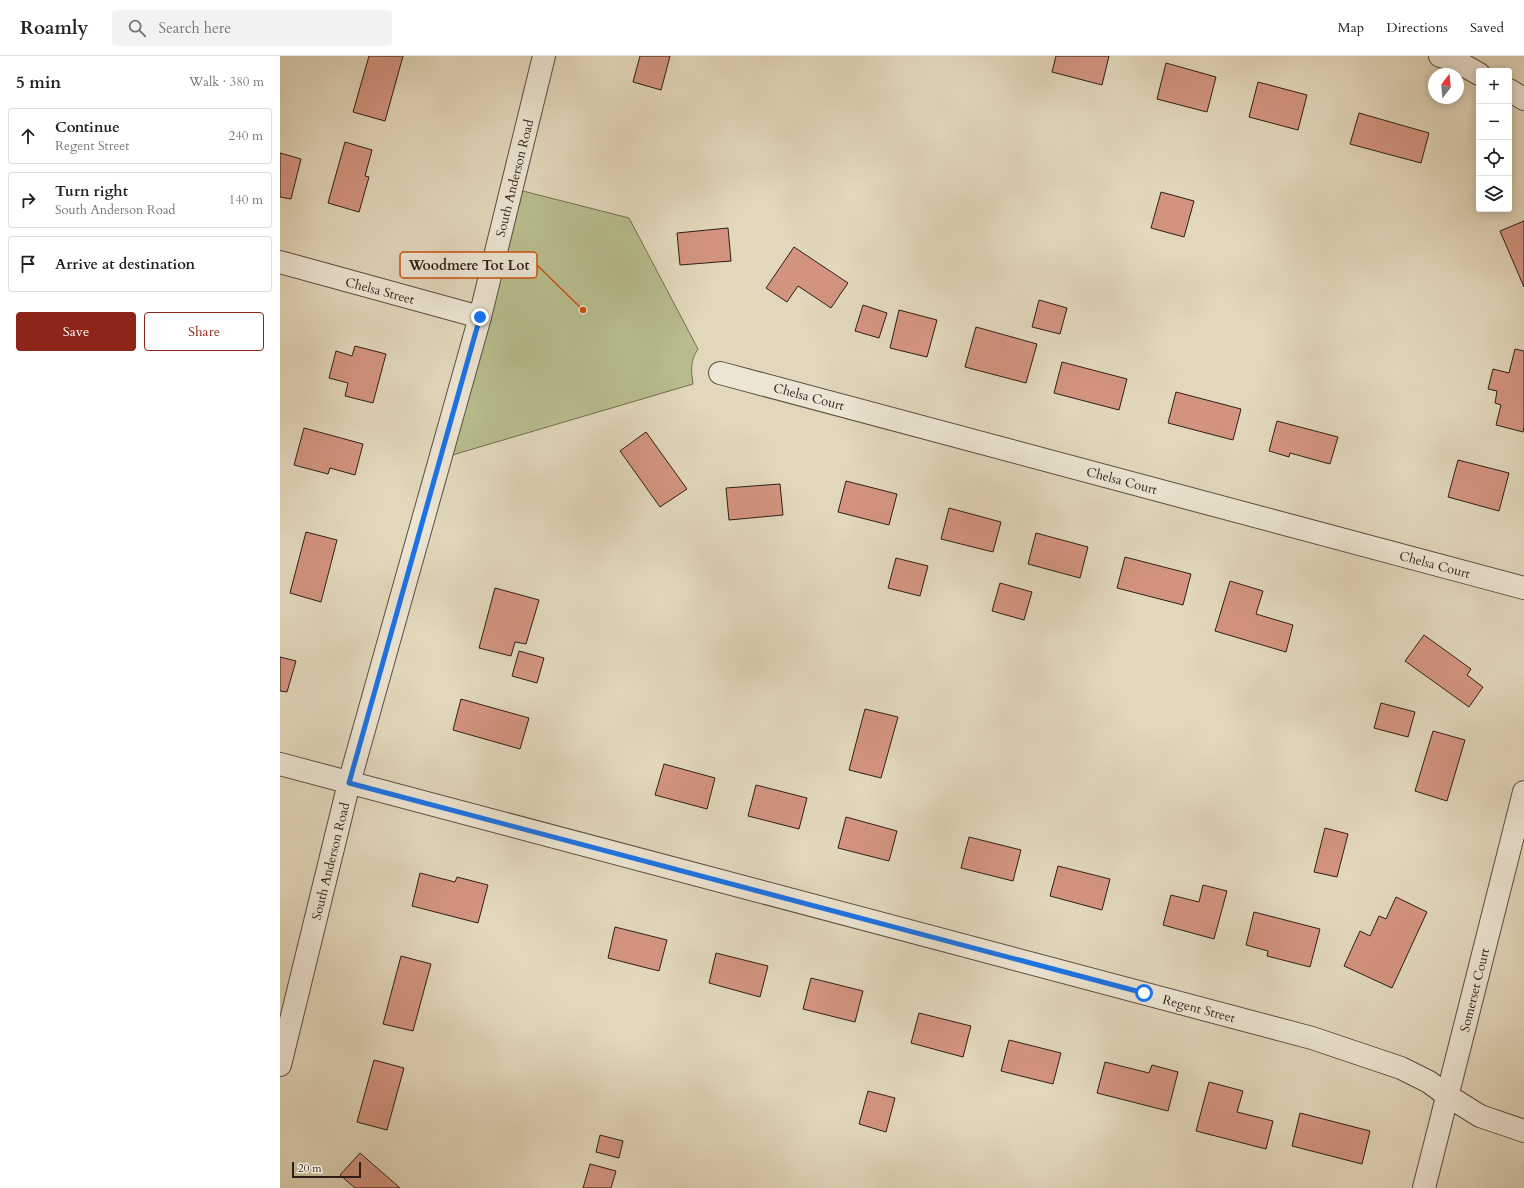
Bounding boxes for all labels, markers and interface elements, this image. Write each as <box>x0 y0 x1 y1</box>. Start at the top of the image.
search box <box>112 10 392 46</box>
text: Roamly <box>20 15 88 41</box>
icon: search <box>126 17 148 39</box>
text: Search here <box>158 18 231 38</box>
text: Map <box>1338 18 1364 37</box>
text: Directions <box>1386 18 1448 37</box>
text: Saved <box>1470 18 1504 37</box>
north arrow <box>1428 68 1464 104</box>
map controls <box>1476 68 1512 212</box>
button: + <box>1476 68 1512 104</box>
text: 5 min <box>16 71 61 94</box>
text: Walk · 380 m <box>189 73 264 91</box>
button: − <box>1476 104 1512 140</box>
text: Continue <box>55 117 120 137</box>
street label: South Anderson Road <box>492 118 538 239</box>
icon: ahead <box>17 125 39 147</box>
text: 240 m <box>229 127 263 145</box>
text: Regent Street <box>55 137 129 155</box>
button: locate <box>1476 140 1512 176</box>
button: layers <box>1476 176 1512 212</box>
text: Turn right <box>55 181 128 201</box>
icon: right <box>17 189 39 211</box>
text: 140 m <box>229 191 263 209</box>
text: South Anderson Road <box>55 201 175 219</box>
callout: Woodmere Tot Lot <box>400 252 537 278</box>
icon: arrive <box>17 253 39 275</box>
text: Arrive at destination <box>55 254 195 274</box>
text: Woodmere Tot Lot <box>407 256 530 275</box>
street label: Chelsa Street <box>343 273 416 309</box>
route end <box>471 308 489 326</box>
button: Save <box>16 312 136 351</box>
button: Share <box>144 312 264 351</box>
street label: Chelsa Court <box>771 379 846 415</box>
street label: Chelsa Court <box>1084 463 1159 499</box>
street label: Chelsa Court <box>1397 547 1472 583</box>
street label: South Anderson Road <box>308 801 354 922</box>
street label: Somerset Court <box>1456 946 1494 1034</box>
route start <box>1135 984 1153 1002</box>
street label: Regent Street <box>1160 991 1237 1027</box>
scale bar <box>292 1160 361 1179</box>
text: 20 m <box>298 1161 322 1176</box>

